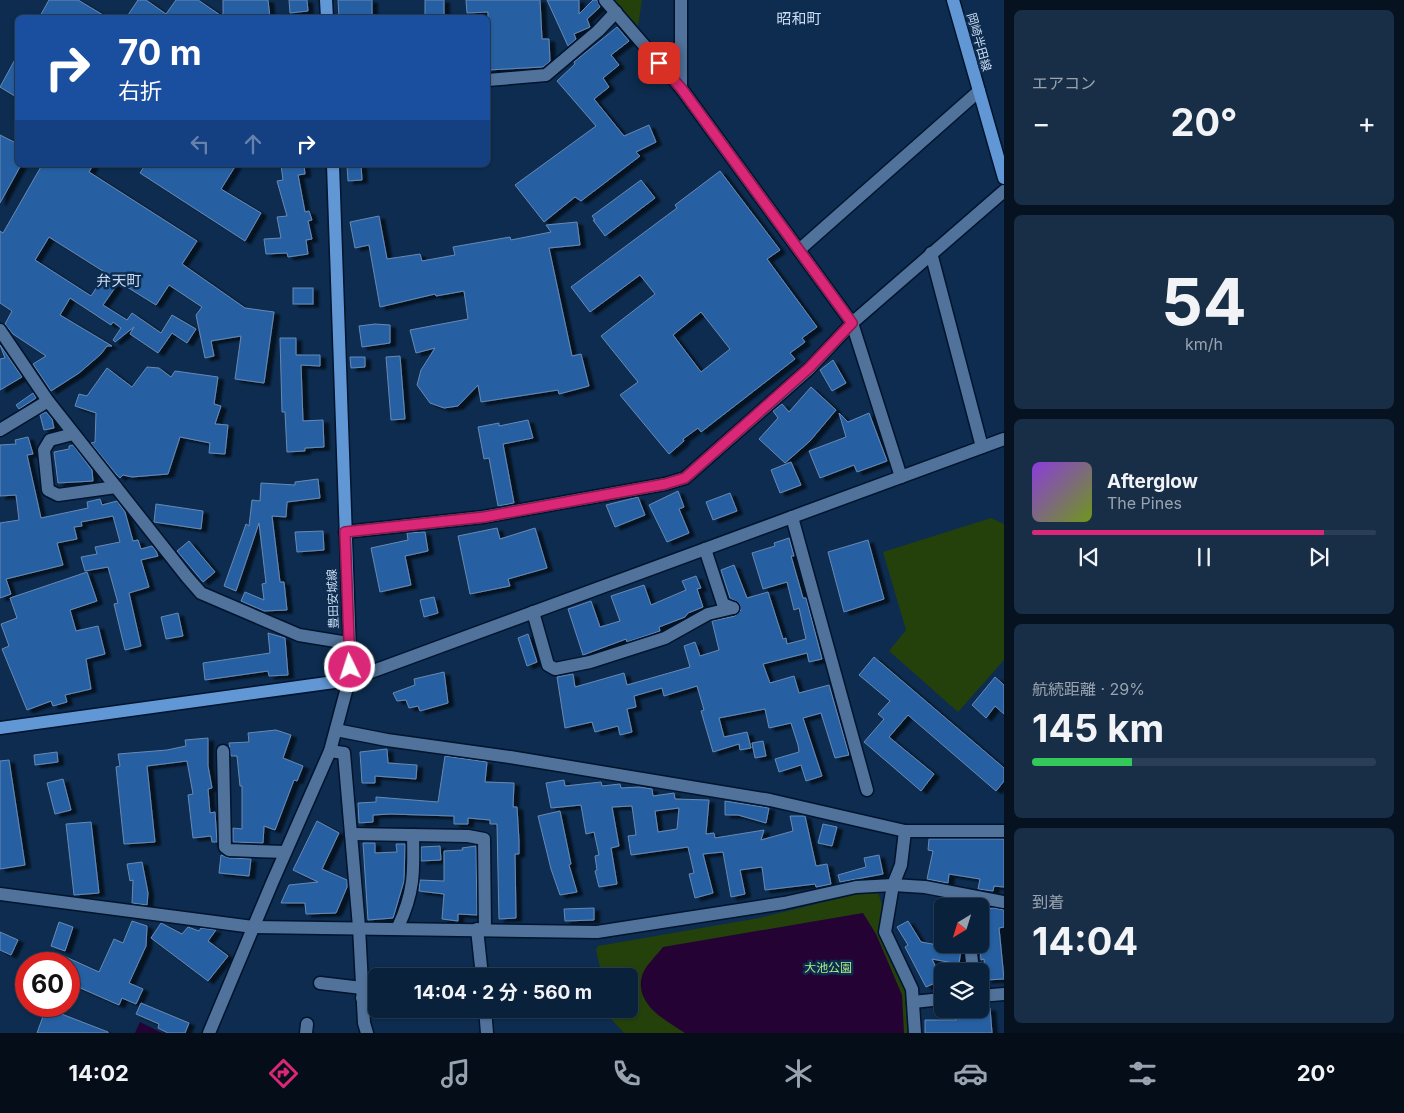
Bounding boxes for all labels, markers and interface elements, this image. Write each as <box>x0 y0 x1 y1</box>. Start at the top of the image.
district label: 昭和町 <box>776 9 822 28</box>
street label: 岡崎半田線 <box>964 11 995 73</box>
text: 70 m <box>118 31 202 73</box>
icon: right <box>35 35 100 100</box>
pin <box>638 42 680 84</box>
icon: arrive <box>645 49 673 77</box>
text: エアコン <box>1032 73 1096 93</box>
text: 右折 <box>118 78 162 104</box>
text: 20° <box>1170 99 1238 145</box>
text: − <box>1032 106 1051 140</box>
text: + <box>1357 106 1376 140</box>
icon: left <box>186 130 214 158</box>
icon: ahead <box>239 130 267 158</box>
icon: right <box>292 130 320 158</box>
text: 54 <box>1161 262 1247 341</box>
district label: 弁天町 <box>96 271 142 290</box>
text: km/h <box>1185 334 1223 354</box>
text: Afterglow <box>1107 470 1198 493</box>
text: The Pines <box>1107 493 1182 513</box>
icon: previous <box>1075 543 1103 571</box>
icon: pause <box>1190 543 1218 571</box>
icon: next <box>1305 543 1333 571</box>
street label: 豊田安城線 <box>324 569 341 629</box>
position arrow <box>323 640 375 692</box>
text: 航続距離 · 29% <box>1032 679 1145 699</box>
text: 145 km <box>1032 705 1164 751</box>
text: 到着 <box>1032 892 1064 912</box>
north arrow <box>934 898 989 952</box>
map controls <box>934 898 989 1018</box>
text: 14:04 <box>1032 918 1138 964</box>
speed limit sign: 60 <box>15 952 80 1017</box>
park label: 大池公園 <box>804 960 852 975</box>
button: layers <box>934 963 989 1018</box>
text: 14:04 · 2 分 · 560 m <box>414 981 592 1004</box>
icon: directions <box>266 1056 301 1091</box>
icon: music <box>438 1056 473 1091</box>
icon: phone <box>609 1056 644 1091</box>
icon: climate <box>781 1056 816 1091</box>
icon: car <box>953 1056 988 1091</box>
icon: filters <box>1125 1056 1160 1091</box>
text: 14:02 <box>68 1060 129 1086</box>
text: 20° <box>1297 1060 1336 1086</box>

